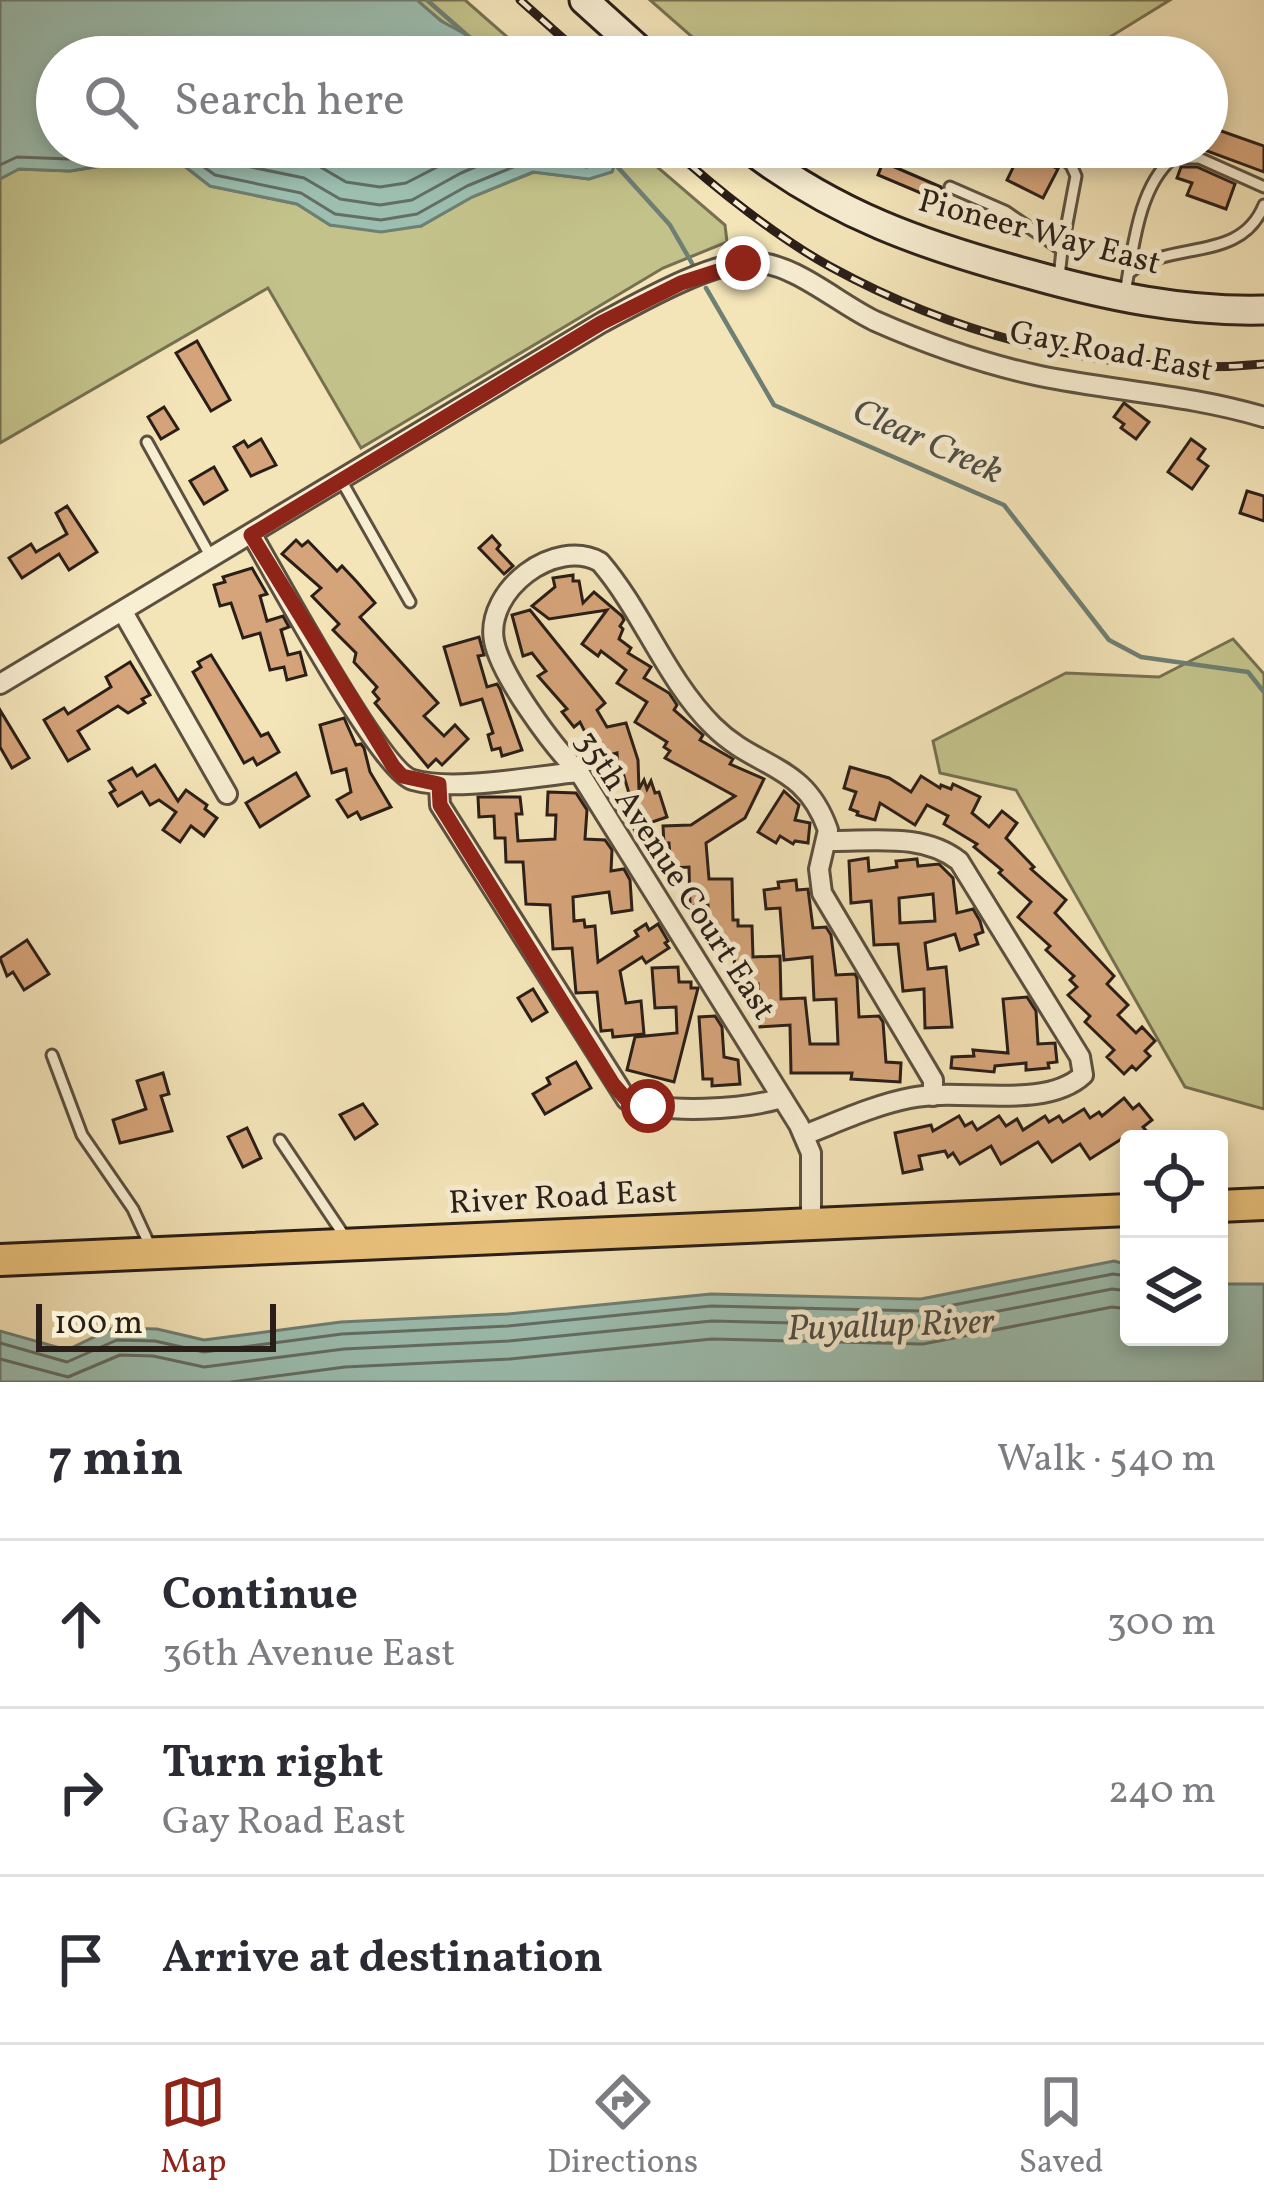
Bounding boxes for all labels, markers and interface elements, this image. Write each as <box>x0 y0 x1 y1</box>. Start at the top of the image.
search box <box>36 36 1228 168</box>
icon: search <box>78 69 144 135</box>
text: Search here <box>174 71 405 134</box>
street label: Pioneer Way East <box>913 180 1165 288</box>
route end <box>716 236 770 290</box>
street label: Gay Road East <box>1005 311 1217 395</box>
water label: Clear Creek <box>844 388 1010 498</box>
street label: 35th Avenue Court East <box>563 722 785 1030</box>
route start <box>621 1079 675 1133</box>
map controls <box>1120 1130 1228 1346</box>
button: locate <box>1120 1130 1228 1238</box>
street label: River Road East <box>448 1170 678 1228</box>
button: layers <box>1120 1238 1228 1346</box>
scale bar <box>36 1298 276 1351</box>
water label: Puyallup River <box>786 1298 996 1356</box>
text: 100 m <box>54 1302 143 1348</box>
text: 7 min <box>48 1425 184 1496</box>
text: Walk · 540 m <box>997 1433 1216 1487</box>
text: Continue <box>162 1565 358 1628</box>
icon: ahead <box>48 1591 114 1657</box>
text: 300 m <box>1107 1597 1216 1651</box>
text: 36th Avenue East <box>162 1628 455 1682</box>
text: Turn right <box>162 1733 383 1796</box>
icon: right <box>48 1759 114 1825</box>
text: 240 m <box>1108 1765 1216 1819</box>
text: Gay Road East <box>162 1796 406 1850</box>
icon: arrive <box>48 1927 114 1993</box>
text: Arrive at destination <box>162 1928 603 1991</box>
tab: Map <box>160 2069 226 2187</box>
tab: Directions <box>547 2069 698 2187</box>
tab: Saved <box>1019 2069 1104 2187</box>

